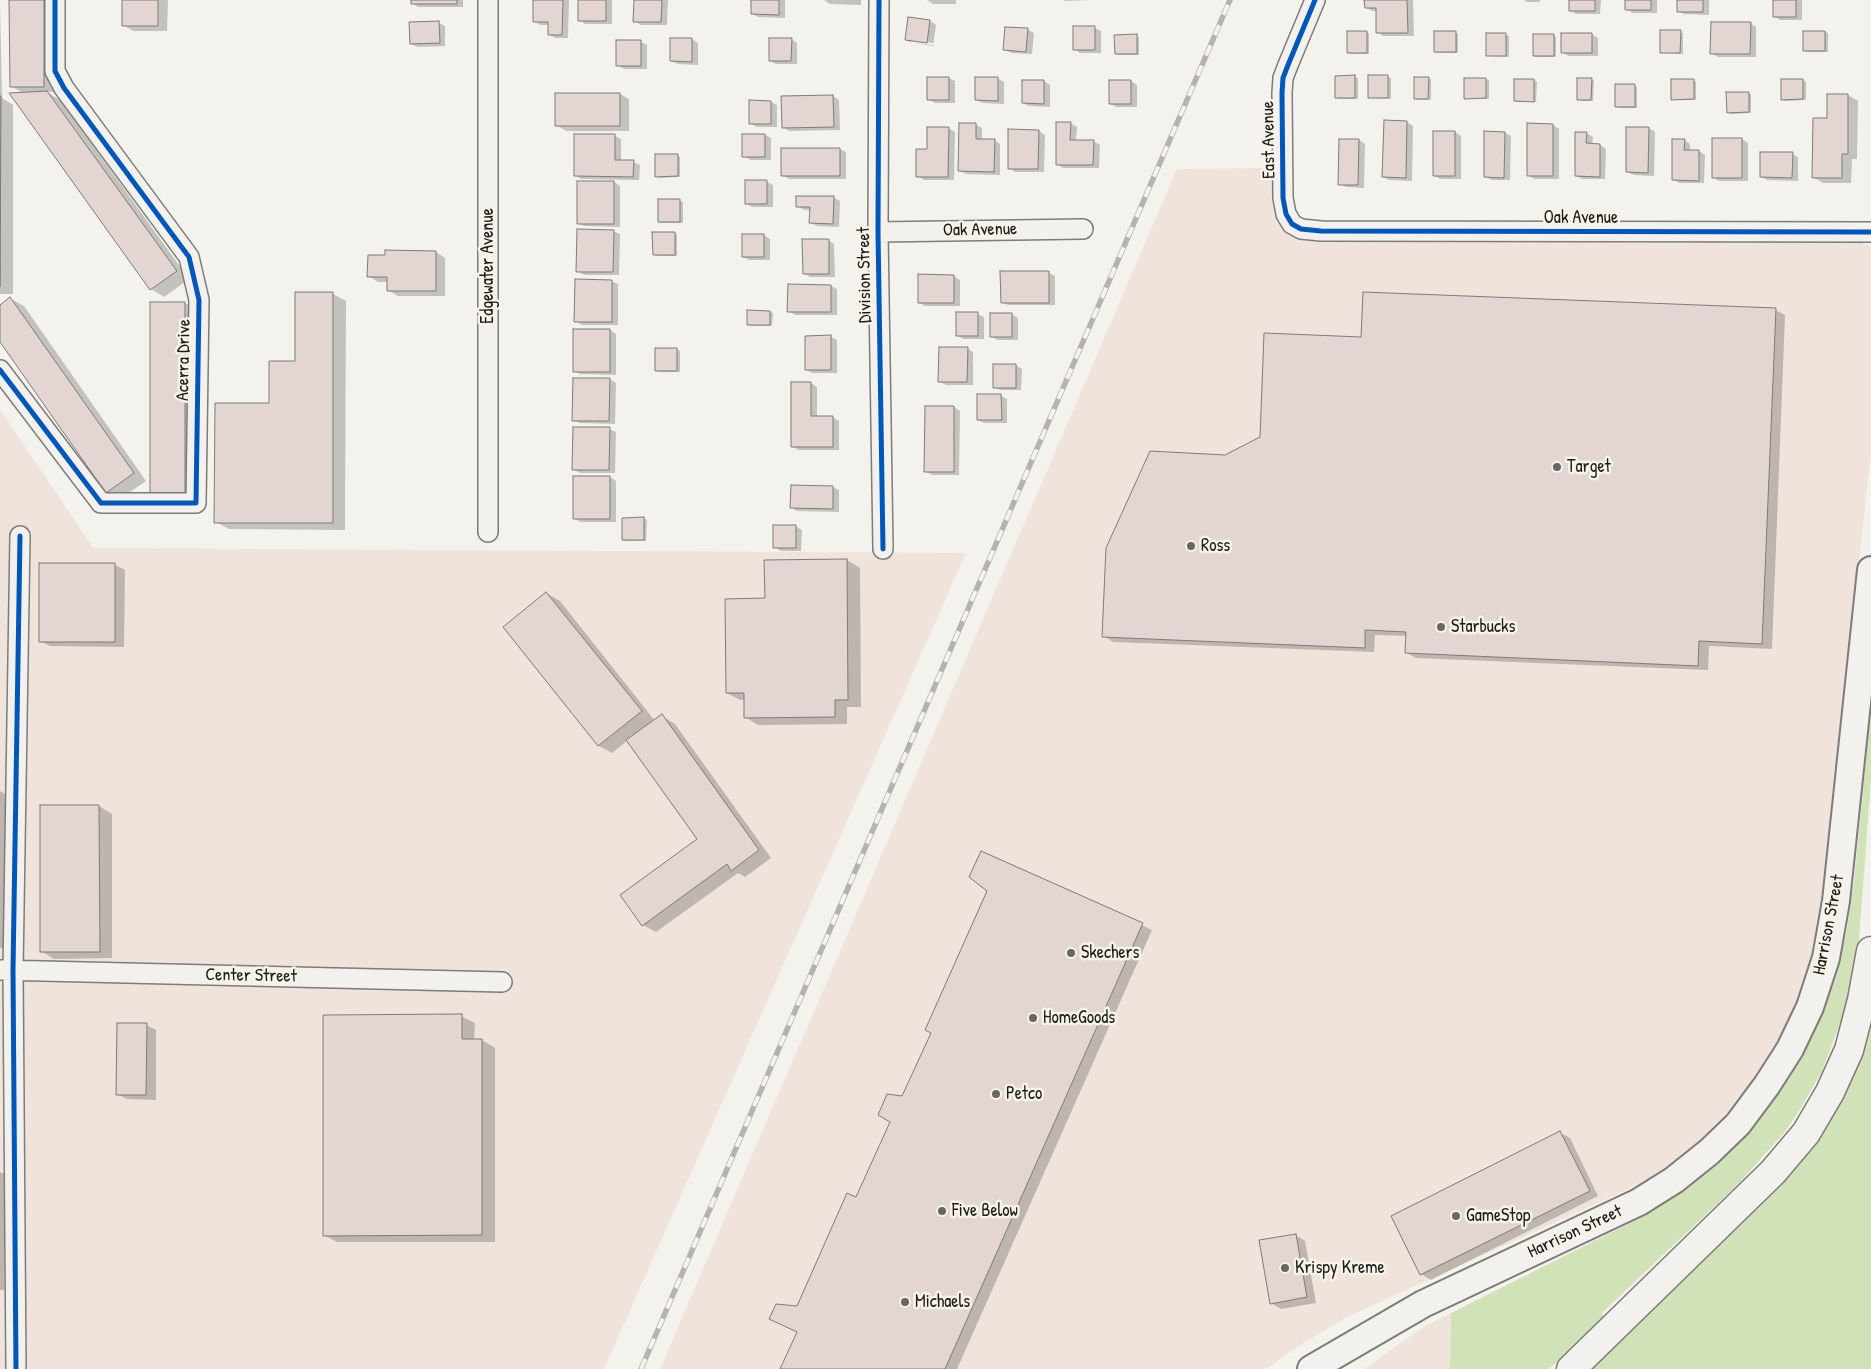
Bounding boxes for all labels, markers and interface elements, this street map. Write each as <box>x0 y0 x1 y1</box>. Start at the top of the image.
street label: East Avenue <box>1258 101 1280 179</box>
street label: Oak Avenue <box>1544 207 1618 229</box>
street label: Edgewater Avenue <box>477 208 499 324</box>
street label: Oak Avenue <box>943 219 1017 241</box>
street label: Division Street <box>853 227 877 323</box>
street label: Acerra Drive <box>172 319 196 401</box>
place label: Target <box>1567 456 1611 478</box>
marker: Target <box>1551 461 1563 473</box>
place label: Ross <box>1201 535 1230 557</box>
marker: Ross <box>1185 540 1197 552</box>
place label: Starbucks <box>1451 616 1515 638</box>
marker: Starbucks <box>1435 621 1447 633</box>
street label: Harrison Street <box>1809 873 1849 977</box>
place label: Skechers <box>1081 942 1139 964</box>
marker: Skechers <box>1065 947 1077 959</box>
street label: Center Street <box>205 964 297 988</box>
place label: HomeGoods <box>1043 1007 1115 1029</box>
marker: HomeGoods <box>1027 1012 1039 1024</box>
place label: Petco <box>1006 1083 1042 1105</box>
marker: Petco <box>990 1088 1002 1100</box>
place label: Five Below <box>952 1200 1018 1222</box>
street label: Harrison Street <box>1524 1201 1626 1263</box>
marker: Five Below <box>936 1205 948 1217</box>
place label: GameStop <box>1466 1205 1531 1227</box>
marker: GameStop <box>1450 1210 1462 1222</box>
place label: Krispy Kreme <box>1295 1257 1385 1279</box>
marker: Krispy Kreme <box>1279 1262 1291 1274</box>
place label: Michaels <box>915 1291 970 1313</box>
marker: Michaels <box>899 1296 911 1308</box>

